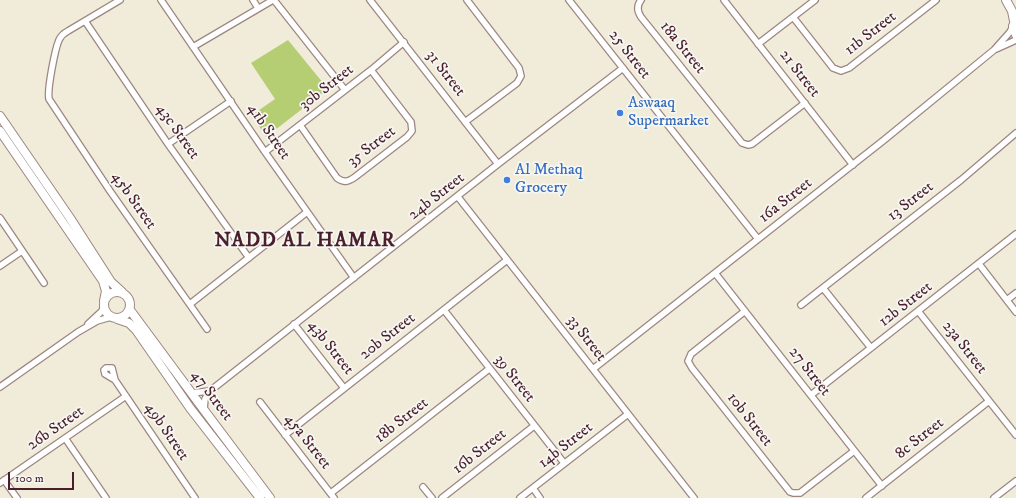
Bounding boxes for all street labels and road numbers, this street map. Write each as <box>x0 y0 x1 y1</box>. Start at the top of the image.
street label: 11b Street <box>841 8 901 60</box>
street label: 18a Street <box>655 18 709 78</box>
street label: 25 Street <box>604 27 654 83</box>
street label: 21 Street <box>775 46 823 102</box>
street label: 31 Street <box>421 47 469 101</box>
street label: 30b Street <box>296 61 358 115</box>
street label: 41b Street <box>242 100 294 164</box>
street label: 43c Street <box>151 101 203 163</box>
street label: 35 Street <box>344 123 400 171</box>
street label: 45b Street <box>106 169 160 233</box>
street label: 24b Street <box>405 169 469 225</box>
street label: 16a Street <box>756 174 816 228</box>
street label: 13 Street <box>884 178 938 226</box>
street label: 12b Street <box>875 278 937 332</box>
street label: 20b Street <box>356 309 420 365</box>
street label: 33 Street <box>562 312 610 366</box>
street label: 43b Street <box>303 317 357 379</box>
street label: 23a Street <box>937 318 991 378</box>
street label: 27 Street <box>784 344 834 400</box>
street label: 39 Street <box>489 351 539 407</box>
street label: 47 Street <box>186 367 236 425</box>
street label: 10b Street <box>722 389 776 451</box>
street label: 18b Street <box>371 394 433 448</box>
street label: 49b Street <box>140 399 192 465</box>
street label: 26b Street <box>24 403 88 455</box>
street label: 45a Street <box>279 410 335 474</box>
street label: 8c Street <box>892 414 948 464</box>
street label: 14b Street <box>535 419 597 473</box>
street label: 16b Street <box>449 425 511 479</box>

